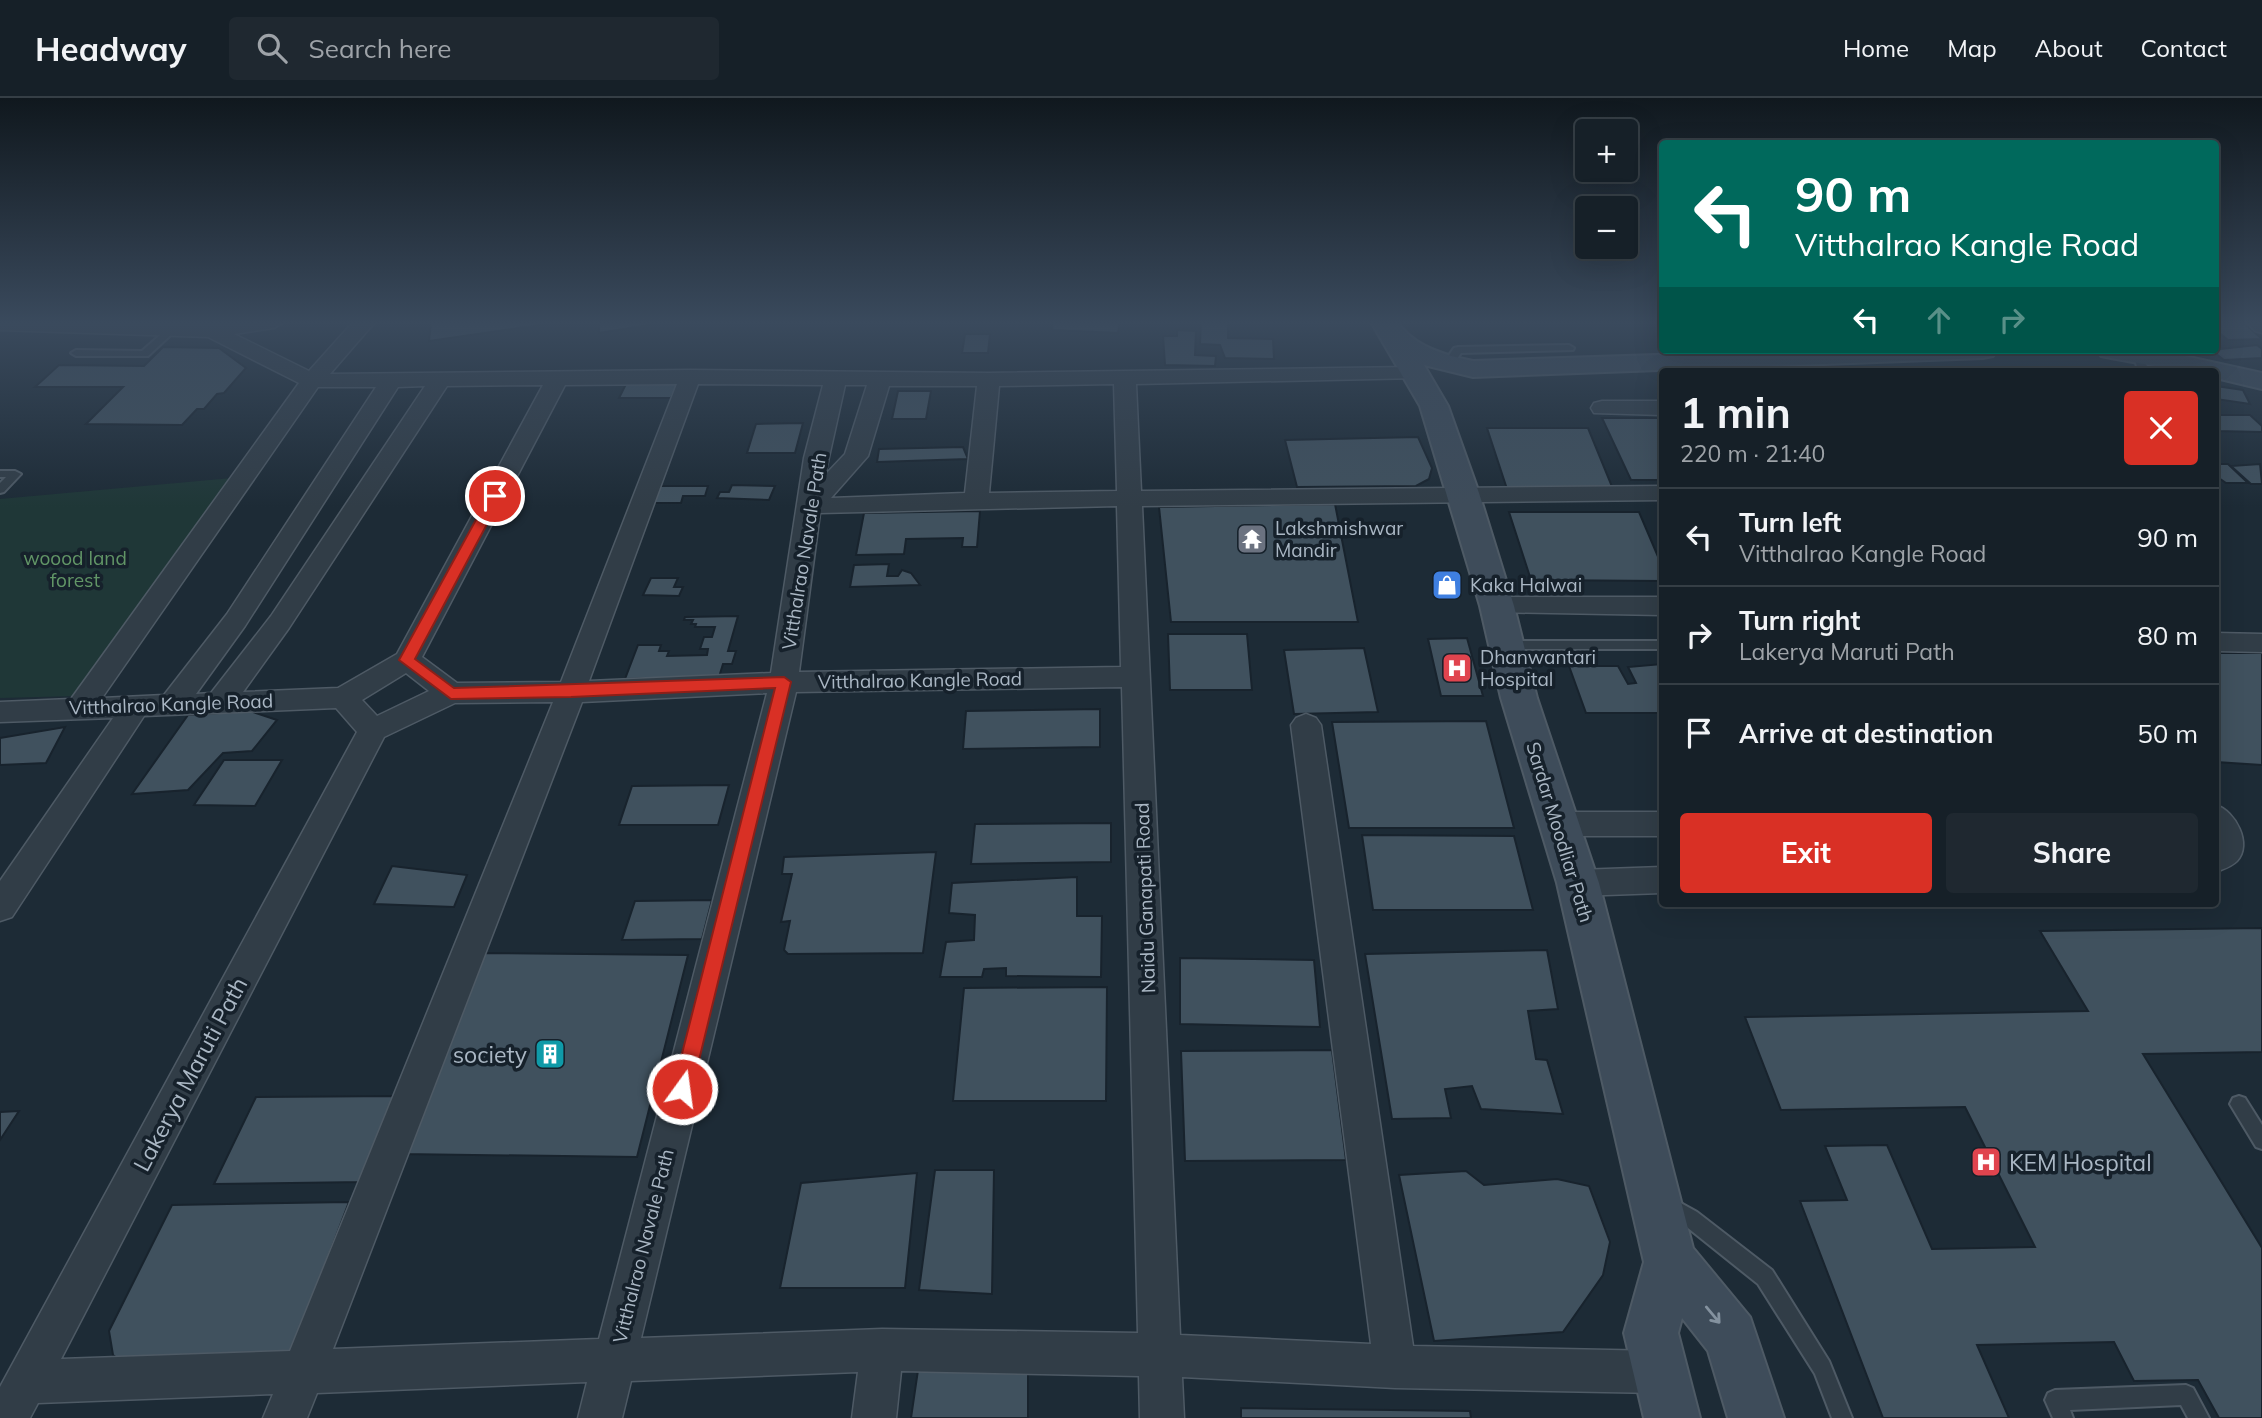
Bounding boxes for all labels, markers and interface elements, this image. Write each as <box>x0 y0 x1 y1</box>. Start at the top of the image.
search box <box>229 17 719 80</box>
text: Headway <box>35 28 187 69</box>
icon: search <box>253 29 291 67</box>
text: Search here <box>309 32 451 65</box>
text: Home <box>1843 33 1909 63</box>
text: Map <box>1947 33 1997 63</box>
text: About <box>2035 33 2103 63</box>
text: Contact <box>2141 33 2227 63</box>
map controls <box>1575 119 1638 259</box>
button: + <box>1575 119 1638 182</box>
text: 90 m <box>1795 163 1911 224</box>
icon: left <box>1680 168 1771 259</box>
button: − <box>1575 196 1638 259</box>
text: Vitthalrao Kangle Road <box>1795 224 2139 264</box>
icon: left <box>1847 301 1885 339</box>
icon: ahead <box>1920 301 1958 339</box>
icon: right <box>1993 301 2031 339</box>
text: 1 min <box>1680 386 1791 439</box>
button: close <box>2124 391 2198 465</box>
text: 220 m · 21:40 <box>1680 439 1825 468</box>
street label: Vitthalrao Navale Path <box>777 451 831 651</box>
pin <box>465 466 525 526</box>
icon: arrive <box>476 477 514 515</box>
text: Turn left <box>1739 506 1841 539</box>
place label: Lakshmishwar Mandir <box>1275 516 1403 562</box>
icon: left <box>1680 518 1718 556</box>
text: 90 m <box>2137 521 2198 554</box>
temple icon: Lakshmishwar Mandir <box>1235 522 1269 556</box>
text: Vitthalrao Kangle Road <box>1739 539 1986 568</box>
park label: woood land forest <box>23 546 127 592</box>
shop icon: Kaka Halwai <box>1430 568 1464 602</box>
place label: Kaka Halwai <box>1470 573 1582 597</box>
text: Turn right <box>1739 604 1860 637</box>
icon: right <box>1680 616 1718 654</box>
text: 80 m <box>2137 619 2198 652</box>
text: Lakerya Maruti Path <box>1739 637 1955 666</box>
place label: Dhanwantari Hospital <box>1480 645 1596 691</box>
hospital icon: Dhanwantari Hospital <box>1440 651 1474 685</box>
street label: Vitthalrao Kangle Road <box>818 666 1022 694</box>
street label: Vitthalrao Kangle Road <box>68 688 274 720</box>
icon: arrive <box>1680 714 1718 752</box>
text: Arrive at destination <box>1739 717 1994 750</box>
text: 50 m <box>2137 717 2198 750</box>
street label: Sardar Moodliar Path <box>1521 739 1599 925</box>
street label: Naidu Ganapati Road <box>1130 802 1160 994</box>
button: Exit <box>1680 813 1932 893</box>
button: Share <box>1946 813 2198 893</box>
street label: Lakerya Maruti Path <box>127 972 253 1176</box>
building icon: society <box>533 1037 567 1071</box>
place label: society <box>453 1040 527 1069</box>
position arrow <box>645 1052 719 1126</box>
hospital icon: KEM Hospital <box>1969 1145 2003 1179</box>
street label: Vitthalrao Navale Path <box>607 1146 679 1346</box>
place label: KEM Hospital <box>2009 1148 2152 1177</box>
one-way arrow <box>1705 1305 1721 1323</box>

